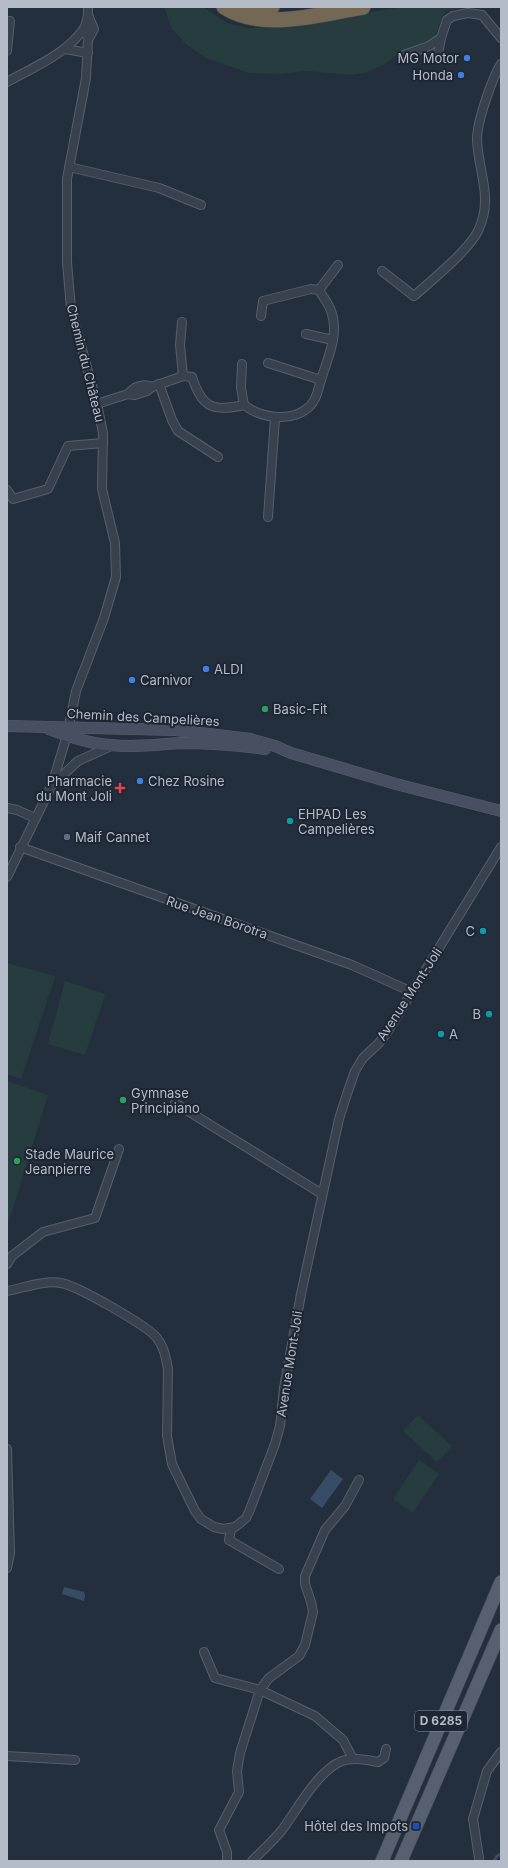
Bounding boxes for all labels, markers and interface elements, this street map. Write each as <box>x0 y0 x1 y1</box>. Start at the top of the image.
place label: MG Motor <box>398 50 459 66</box>
marker: MG Motor <box>462 53 472 63</box>
place label: Honda <box>413 67 453 83</box>
marker: Honda <box>456 70 466 80</box>
street label: Chemin du Château <box>64 302 108 424</box>
place label: ALDI <box>214 661 243 677</box>
marker: ALDI <box>201 664 211 674</box>
place label: Carnivor <box>140 672 193 688</box>
marker: Carnivor <box>127 675 137 685</box>
place label: Basic-Fit <box>273 701 327 717</box>
marker: Basic-Fit <box>260 704 270 714</box>
street label: Chemin des Campelières <box>66 705 220 729</box>
place label: Pharmacie du Mont Joli <box>36 773 112 804</box>
place label: Chez Rosine <box>148 773 225 789</box>
marker: Chez Rosine <box>135 776 145 786</box>
marker: Pharmacie du Mont Joli <box>115 783 125 793</box>
place label: EHPAD Les Campelières <box>298 806 375 837</box>
marker: EHPAD Les Campelières <box>285 816 295 826</box>
place label: Maif Cannet <box>75 829 150 845</box>
marker: Maif Cannet <box>62 832 72 842</box>
street label: Rue Jean Borotra <box>164 892 270 942</box>
place label: C <box>466 923 475 939</box>
marker: C <box>478 926 488 936</box>
street label: Avenue Mont-Joli <box>373 945 445 1043</box>
place label: B <box>472 1006 481 1022</box>
marker: B <box>484 1009 494 1019</box>
place label: A <box>449 1026 458 1042</box>
marker: A <box>436 1029 446 1039</box>
place label: Gymnase Principiano <box>131 1085 200 1116</box>
marker: Gymnase Principiano <box>118 1095 128 1105</box>
place label: Stade Maurice Jeanpierre <box>25 1146 114 1177</box>
marker: Stade Maurice Jeanpierre <box>12 1156 22 1166</box>
street label: Avenue Mont-Joli <box>273 1310 305 1418</box>
road number: D 6285 <box>415 1711 467 1731</box>
place label: Hôtel des Impots <box>304 1818 408 1834</box>
marker: Hôtel des Impots <box>411 1821 421 1831</box>

